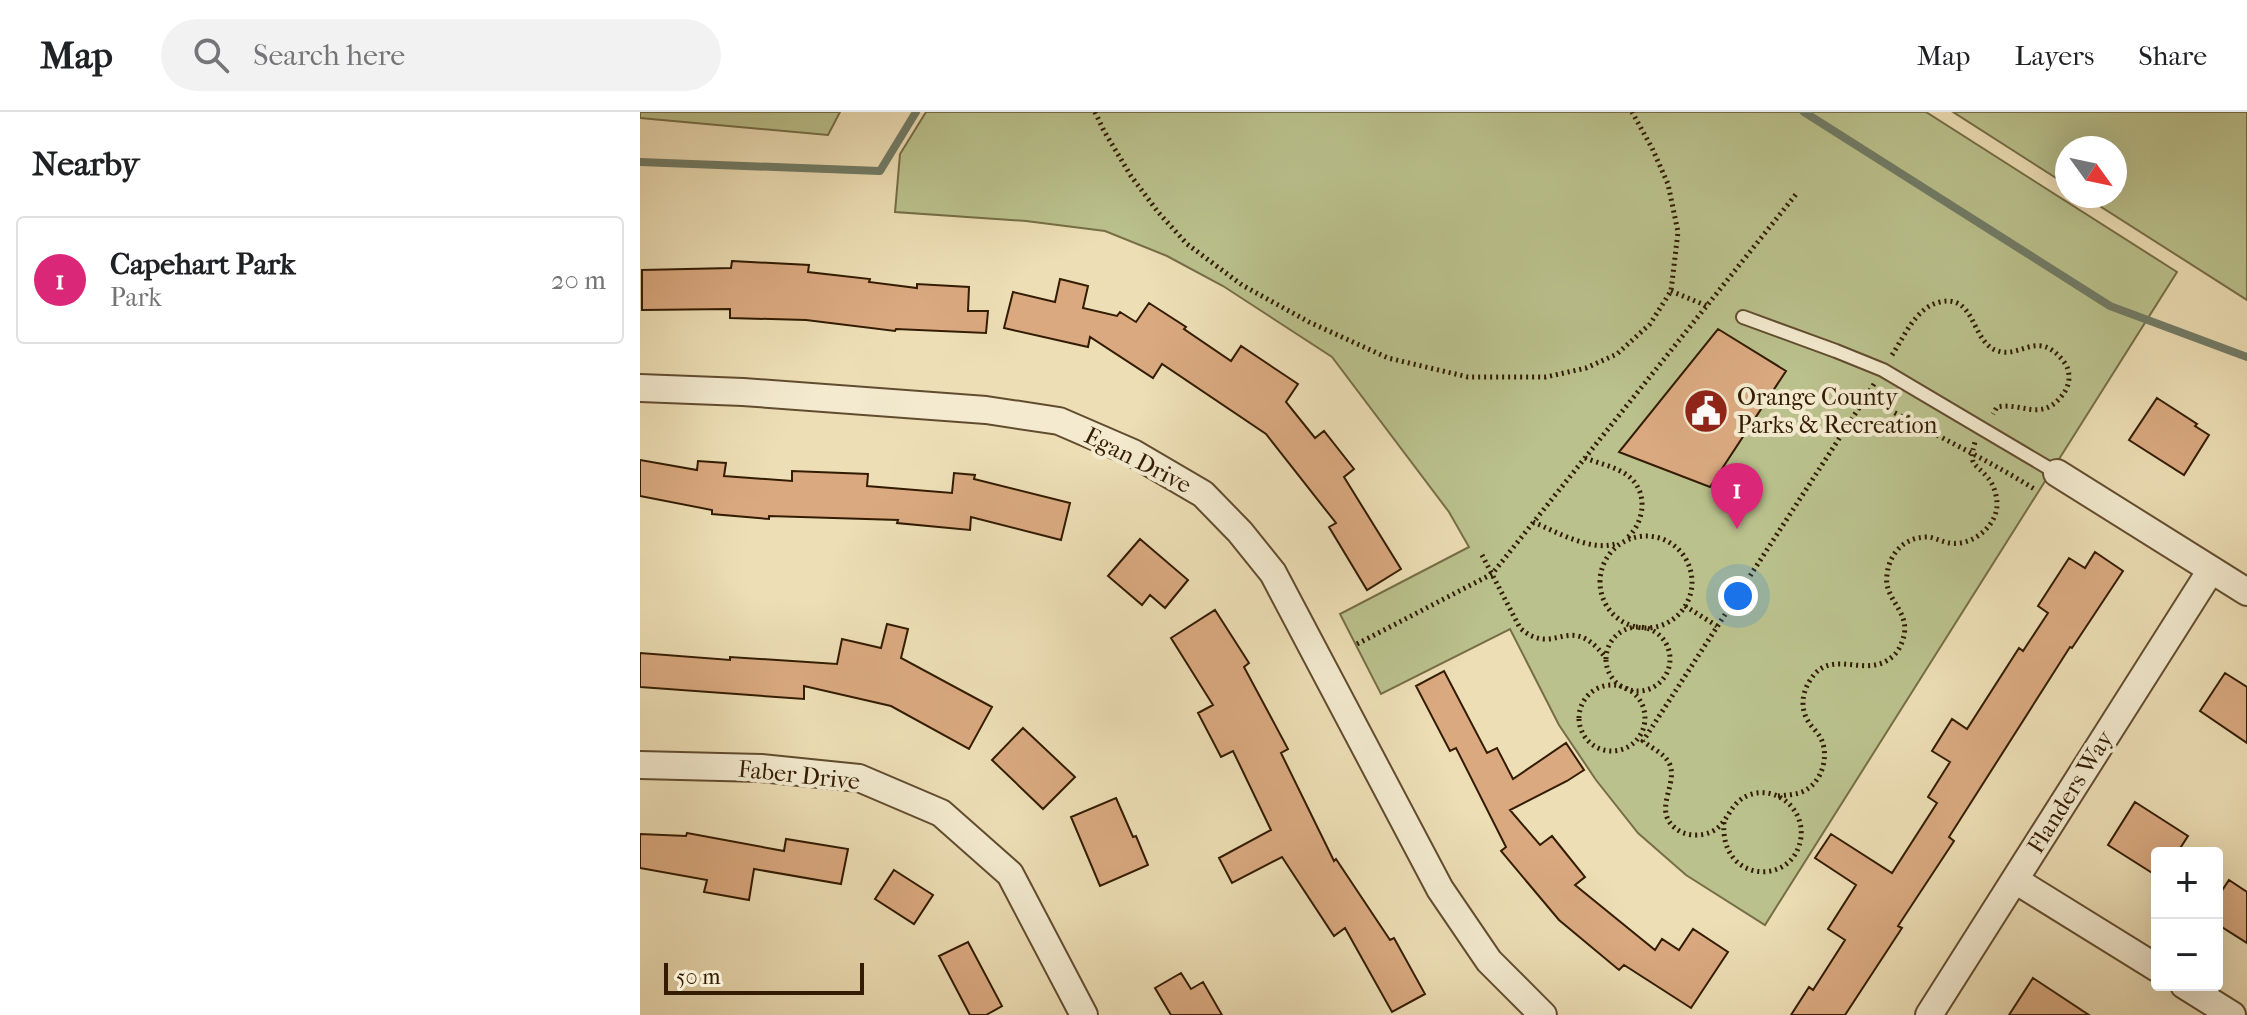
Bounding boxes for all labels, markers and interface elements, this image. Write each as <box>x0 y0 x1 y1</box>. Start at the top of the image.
search box <box>161 19 721 91</box>
text: Map <box>40 33 113 78</box>
icon: search <box>189 33 233 77</box>
text: Search here <box>253 38 405 73</box>
text: Map <box>1917 39 1970 72</box>
text: Layers <box>2014 39 2094 72</box>
text: Share <box>2138 39 2207 72</box>
north arrow <box>2055 136 2127 208</box>
text: Nearby <box>32 144 139 184</box>
text: Capehart Park <box>110 247 295 282</box>
text: 1 <box>55 265 65 296</box>
text: 20 m <box>551 265 606 296</box>
text: Park <box>110 282 162 313</box>
place label: Orange County Parks & Recreation <box>1737 383 1938 439</box>
public building icon: Orange County Parks & Recreation <box>1682 387 1730 435</box>
street label: Egan Drive <box>1080 421 1196 499</box>
pin: 1 <box>1711 463 1763 529</box>
your location <box>1718 576 1758 616</box>
street label: Flanders Way <box>2021 725 2119 858</box>
street label: Faber Drive <box>737 755 861 795</box>
map controls <box>2151 847 2223 991</box>
button: + <box>2151 847 2223 919</box>
button: − <box>2151 919 2223 991</box>
scale bar <box>664 959 864 995</box>
text: 50 m <box>676 964 721 990</box>

